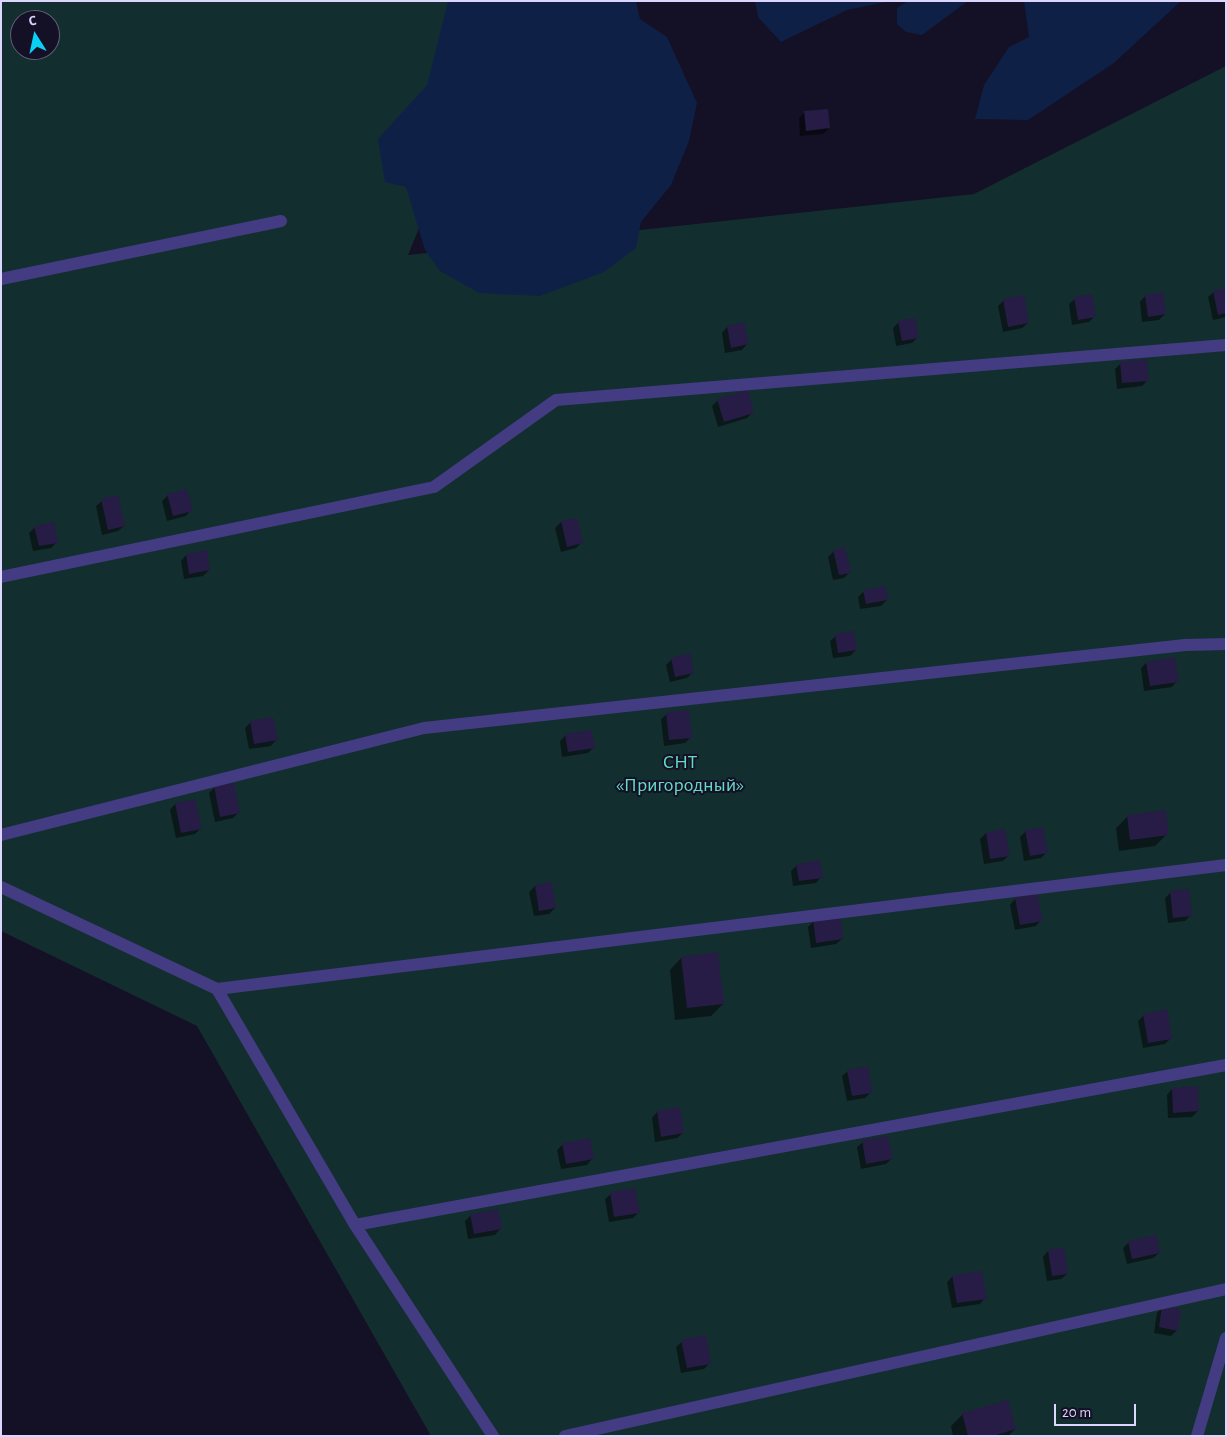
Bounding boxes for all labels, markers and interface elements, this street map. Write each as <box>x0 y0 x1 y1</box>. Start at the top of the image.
north arrow <box>10 10 60 60</box>
text: С <box>28 14 38 29</box>
park label: СНТ «Пригородный» <box>616 750 744 797</box>
scale bar <box>1057 1394 1140 1426</box>
text: 20 m <box>1062 1405 1091 1420</box>

